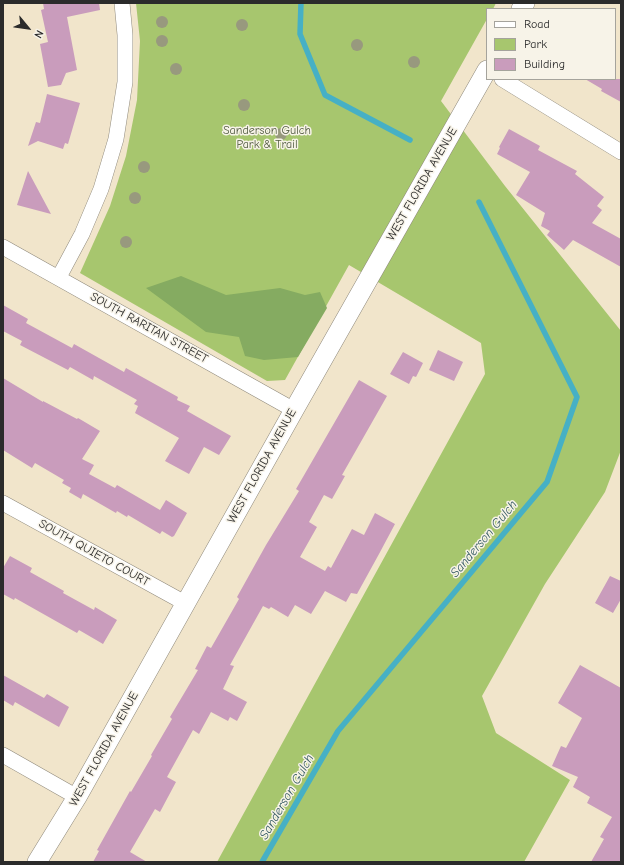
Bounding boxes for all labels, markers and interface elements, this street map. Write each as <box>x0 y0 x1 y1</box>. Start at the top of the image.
north arrow <box>8 8 48 48</box>
legend <box>486 8 616 80</box>
text: Road <box>524 17 550 31</box>
text: N <box>32 28 46 40</box>
text: Park <box>524 37 547 51</box>
text: Building <box>524 57 565 71</box>
park label: Sanderson Gulch Park & Trail <box>223 124 311 152</box>
street label: WEST FLORIDA AVENUE <box>384 125 460 243</box>
street label: SOUTH RARITAN STREET <box>88 290 210 366</box>
street label: WEST FLORIDA AVENUE <box>224 406 300 526</box>
water label: Sanderson Gulch <box>447 497 521 581</box>
street label: SOUTH QUIETO COURT <box>36 517 152 589</box>
street label: WEST FLORIDA AVENUE <box>66 689 142 809</box>
water label: Sanderson Gulch <box>256 752 318 842</box>

